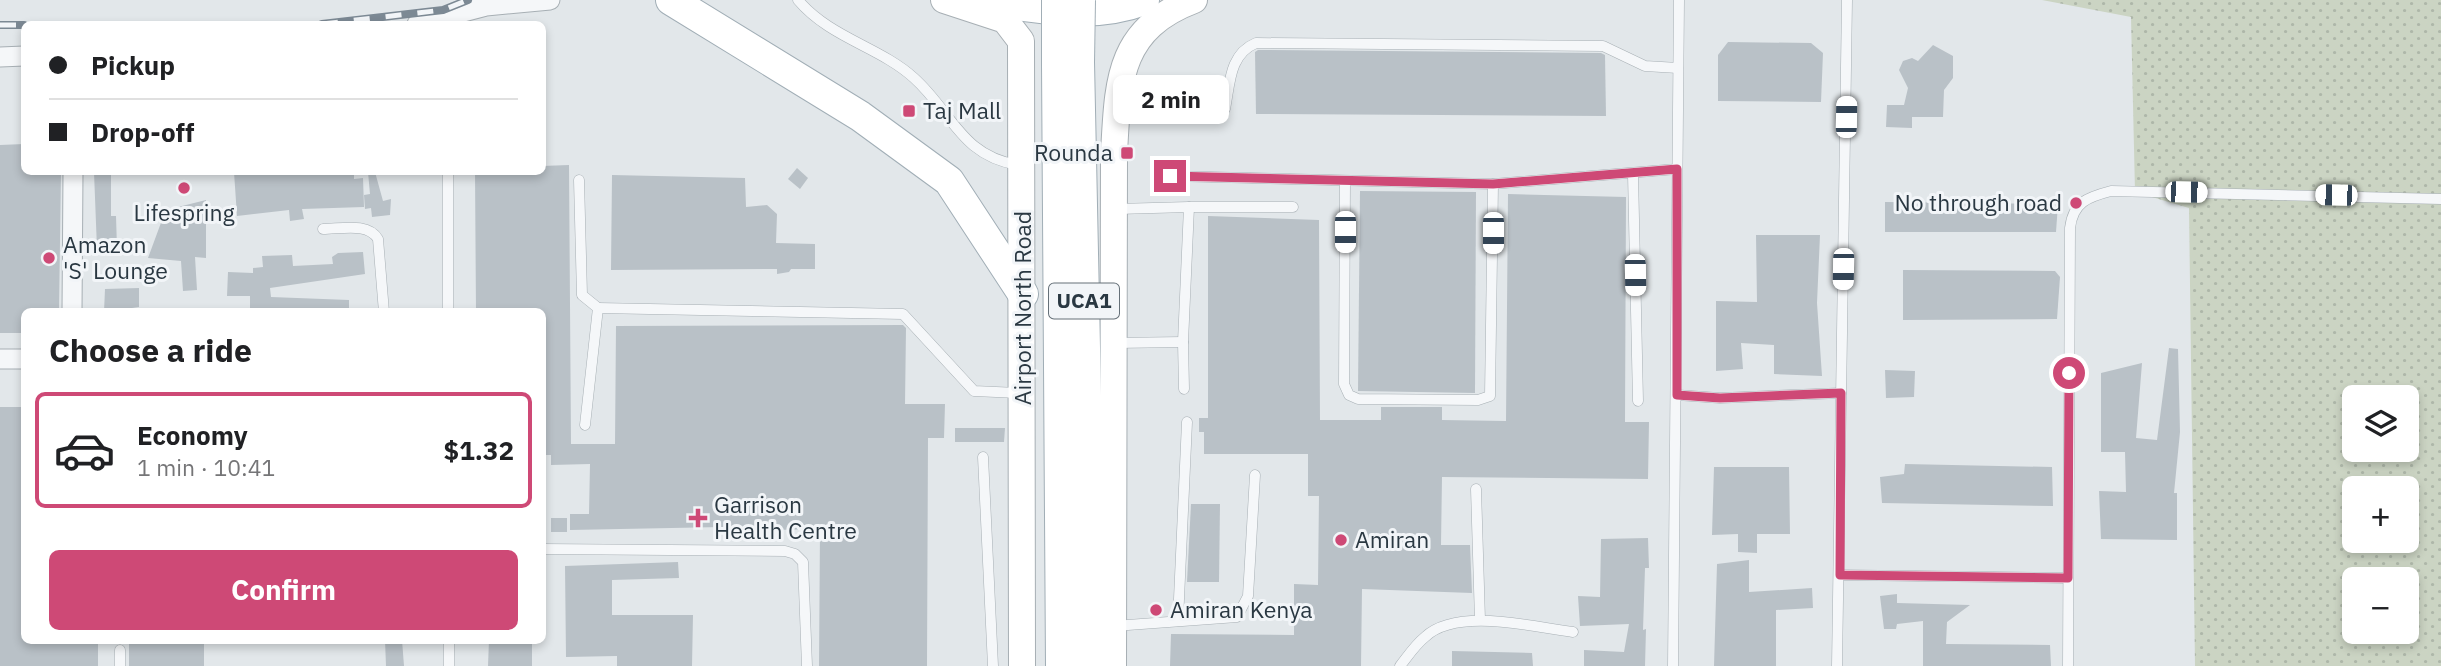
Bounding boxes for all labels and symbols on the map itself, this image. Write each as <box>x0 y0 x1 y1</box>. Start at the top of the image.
callout: 2 min <box>1112 74 1228 124</box>
place label: Taj Mall <box>923 95 1001 125</box>
car <box>1836 96 1857 138</box>
marker: Taj Mall <box>901 103 917 119</box>
place label: Rounda <box>1034 137 1113 167</box>
marker: Rounda <box>1119 145 1135 161</box>
route end <box>1154 160 1186 192</box>
marker: Lifespring <box>176 180 192 196</box>
car <box>2165 181 2208 203</box>
car <box>2315 184 2358 206</box>
place label: No through road <box>1895 187 2062 217</box>
marker: No through road <box>2068 195 2084 211</box>
place label: Lifespring <box>133 197 235 227</box>
street label: Airport North Road <box>1007 211 1037 405</box>
car <box>1335 211 1356 253</box>
car <box>1483 212 1504 254</box>
place label: Amazon 'S' Lounge <box>63 229 168 285</box>
car <box>1833 248 1854 290</box>
marker: Amazon 'S' Lounge <box>41 250 57 266</box>
car <box>1625 254 1646 296</box>
road number: UCA1 <box>1049 284 1119 318</box>
route start <box>2053 357 2085 389</box>
place label: Garrison Health Centre <box>714 489 857 545</box>
marker: Garrison Health Centre <box>688 508 708 528</box>
place label: Amiran <box>1355 524 1429 554</box>
marker: Amiran <box>1333 532 1349 548</box>
place label: Amiran Kenya <box>1170 594 1313 624</box>
marker: Amiran Kenya <box>1148 602 1164 618</box>

